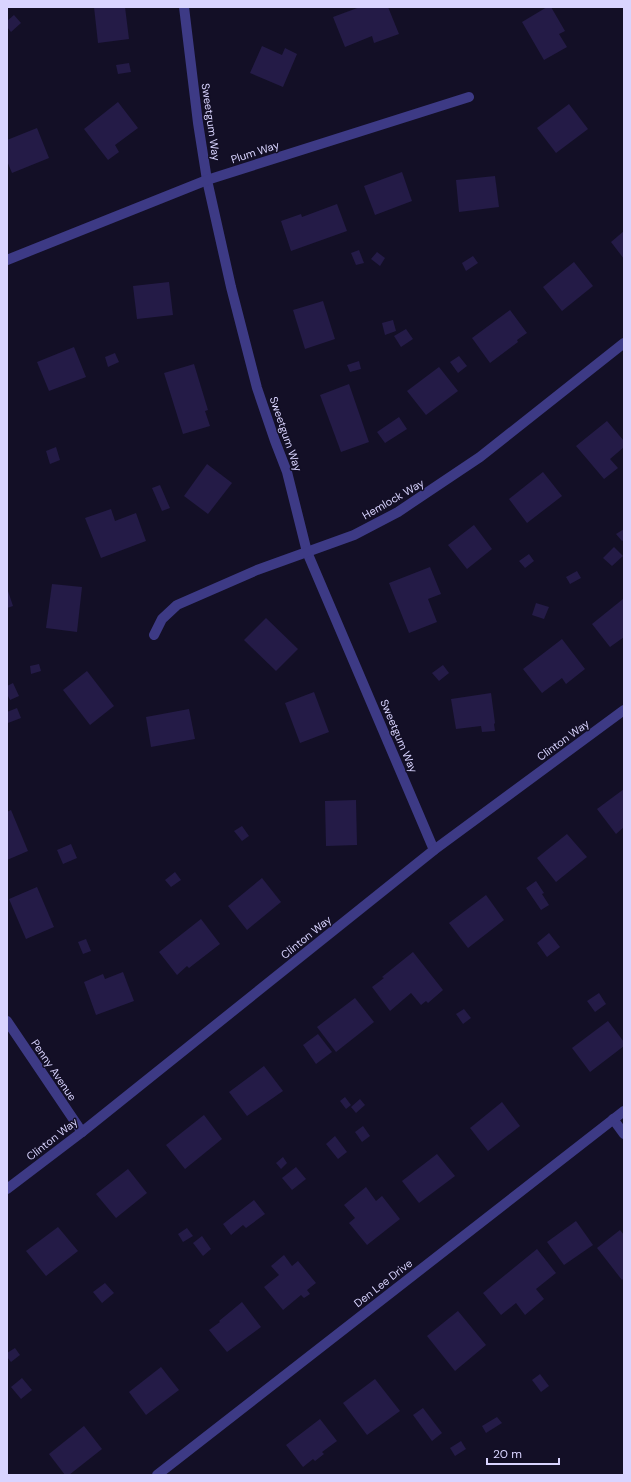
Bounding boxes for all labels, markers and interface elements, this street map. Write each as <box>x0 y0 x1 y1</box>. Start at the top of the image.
street label: Sweetgum Way <box>199 82 223 162</box>
street label: Plum Way <box>229 138 281 166</box>
street label: Sweetgum Way <box>267 395 305 473</box>
street label: Hemlock Way <box>359 476 427 522</box>
street label: Sweetgum Way <box>377 697 421 775</box>
street label: Clinton Way <box>534 716 592 764</box>
street label: Clinton Way <box>278 912 334 962</box>
street label: Penny Avenue <box>28 1037 80 1103</box>
street label: Clinton Way <box>24 1115 80 1163</box>
street label: Den Lee Drive <box>351 1256 415 1310</box>
scale bar <box>487 1440 559 1466</box>
text: 20 m <box>493 1446 522 1462</box>

